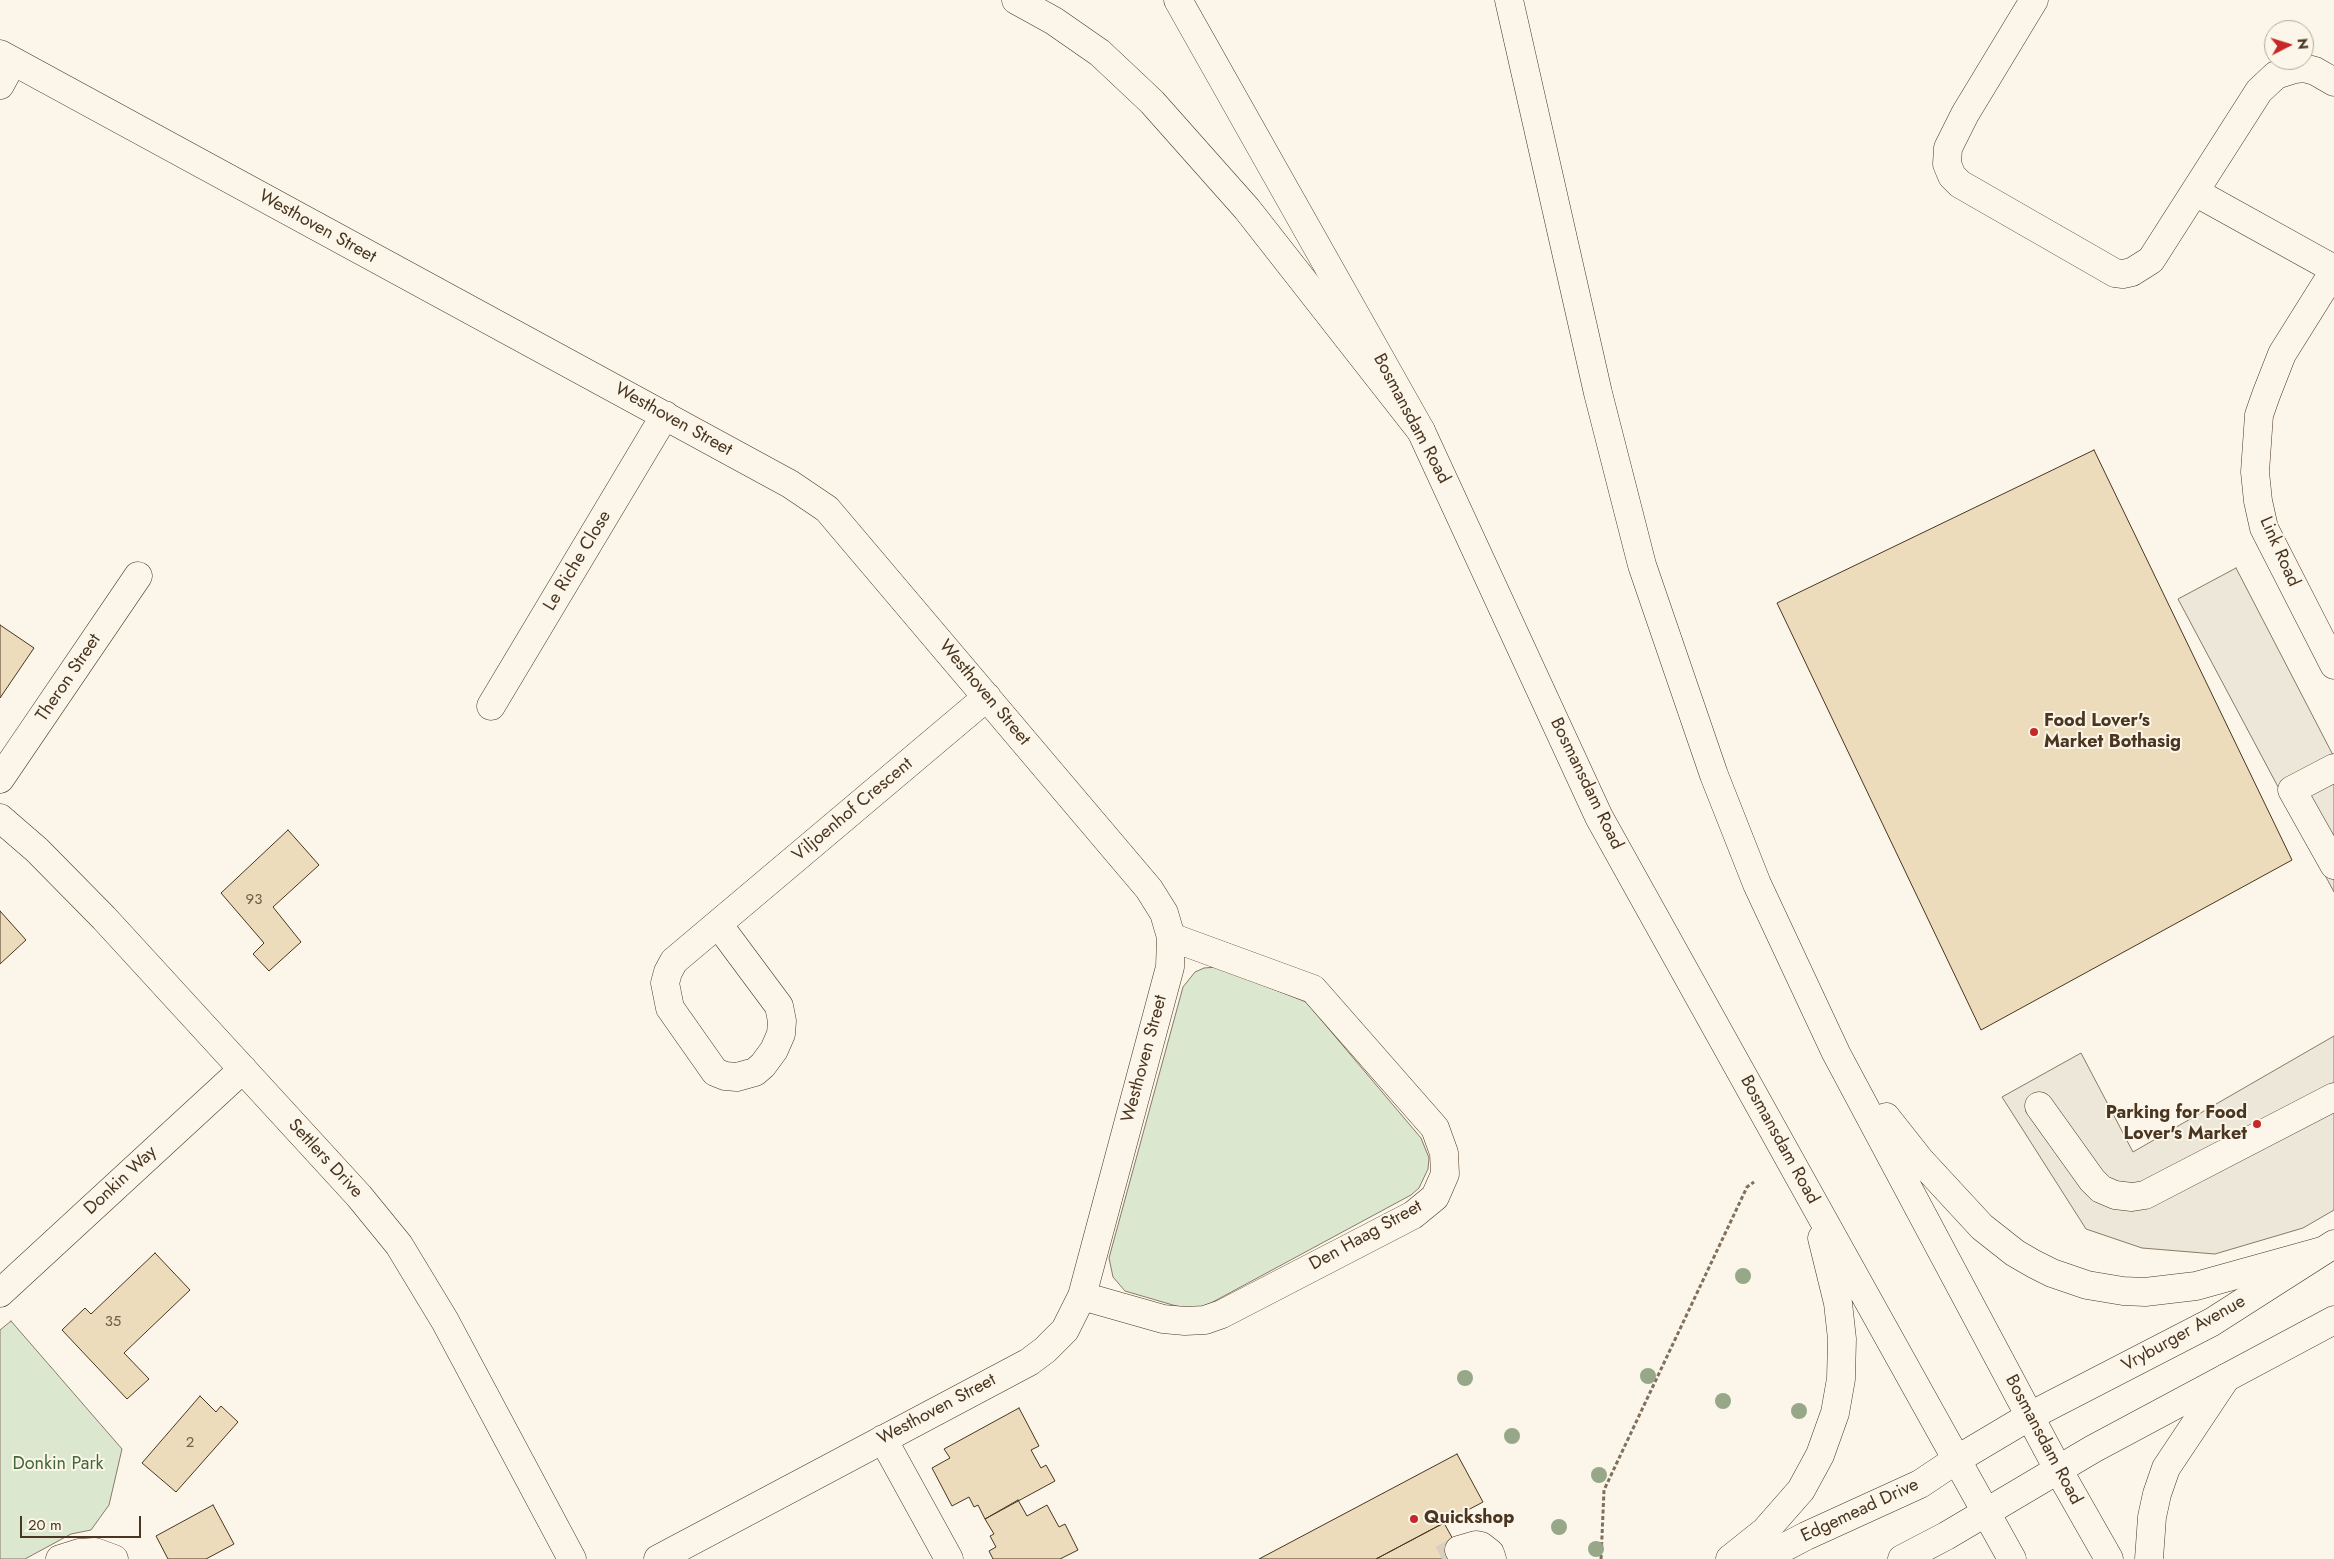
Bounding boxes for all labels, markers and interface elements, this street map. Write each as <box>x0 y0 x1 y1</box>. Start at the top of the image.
north arrow <box>2264 20 2314 70</box>
text: N <box>2293 37 2313 50</box>
street label: Westhoven Street <box>254 186 380 268</box>
street label: Bosmansdam Road <box>1368 350 1454 488</box>
street label: Westhoven Street <box>610 379 736 461</box>
street label: Le Riche Close <box>540 507 616 615</box>
street label: Link Road <box>2254 514 2304 590</box>
street label: Theron Street <box>32 630 106 726</box>
street label: Westhoven Street <box>934 636 1034 750</box>
place label: Food Lover's Market Bothasig <box>2044 711 2181 754</box>
street label: Bosmansdam Road <box>1545 715 1627 853</box>
marker: Food Lover's Market Bothasig <box>2028 726 2040 738</box>
street label: Viljoenhof Crescent <box>789 754 917 866</box>
house number: 93 <box>246 891 262 909</box>
street label: Westhoven Street <box>1118 993 1172 1125</box>
street label: Bosmansdam Road <box>1735 1072 1823 1208</box>
place label: Parking for Food Lover's Market <box>2106 1103 2247 1146</box>
street label: Settlers Drive <box>283 1115 367 1203</box>
marker: Parking for Food Lover's Market <box>2251 1118 2263 1130</box>
street label: Donkin Way <box>80 1142 162 1220</box>
street label: Den Haag Street <box>1306 1196 1426 1276</box>
street label: Vryburger Avenue <box>2118 1291 2250 1377</box>
house number: 35 <box>105 1313 121 1331</box>
street label: Westhoven Street <box>874 1370 1000 1450</box>
street label: Bosmansdam Road <box>2000 1371 2086 1509</box>
house number: 2 <box>186 1434 194 1452</box>
park label: Donkin Park <box>12 1454 104 1476</box>
street label: Edgemead Drive <box>1798 1474 1922 1548</box>
scale bar <box>22 1506 144 1538</box>
place label: Quickshop <box>1424 1508 1514 1530</box>
marker: Quickshop <box>1408 1513 1420 1525</box>
text: 20 m <box>28 1514 62 1536</box>

